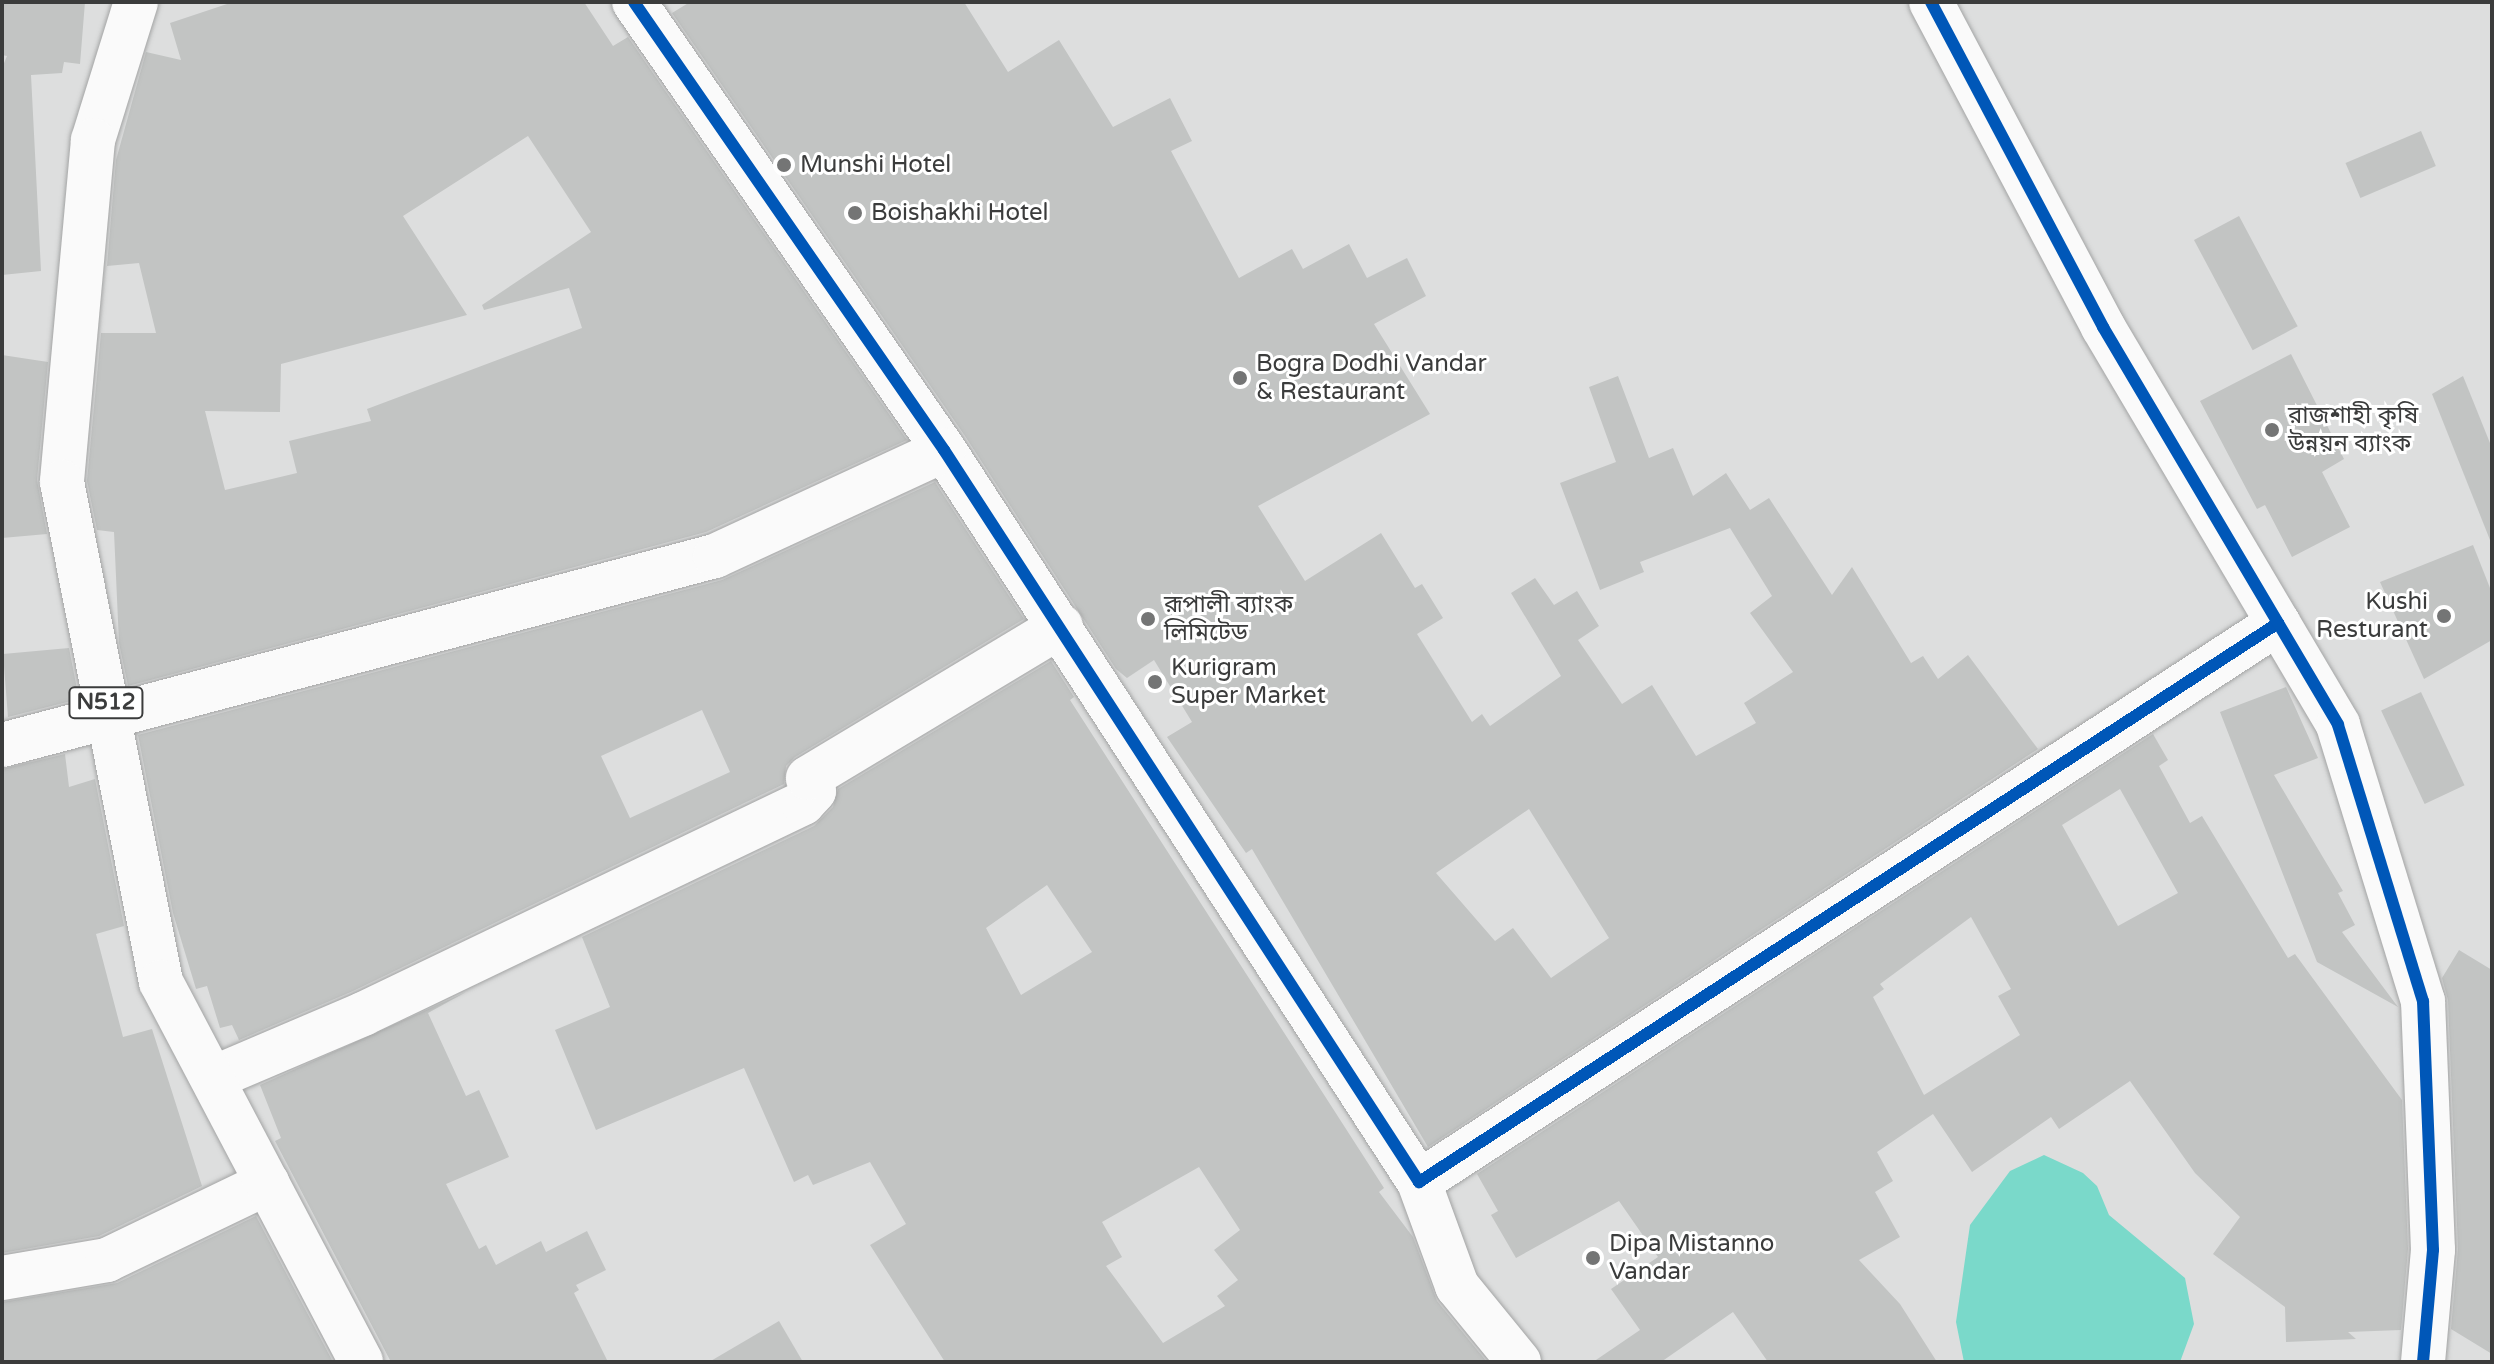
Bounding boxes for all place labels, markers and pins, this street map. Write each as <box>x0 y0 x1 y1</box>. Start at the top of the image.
place label: Munshi Hotel <box>800 151 951 179</box>
marker: Munshi Hotel <box>775 156 793 174</box>
place label: Boishakhi Hotel <box>871 199 1048 227</box>
marker: Boishakhi Hotel <box>846 204 864 222</box>
place label: Bogra Dodhi Vandar & Restaurant <box>1256 350 1487 406</box>
marker: Bogra Dodhi Vandar & Restaurant <box>1231 369 1249 387</box>
place label: রাজশাহী কৃষি উন্নয়ন ব্যাংক <box>2288 402 2418 458</box>
marker: রাজশাহী কৃষি উন্নয়ন ব্যাংক <box>2263 421 2281 439</box>
place label: Kushi Resturant <box>2316 588 2428 644</box>
place label: রূপালী ব্যাংক লিমিটেড <box>1164 591 1293 647</box>
marker: Kushi Resturant <box>2435 607 2453 625</box>
marker: রূপালী ব্যাংক লিমিটেড <box>1139 610 1157 628</box>
place label: Kurigram Super Market <box>1171 654 1326 710</box>
marker: Kurigram Super Market <box>1146 673 1164 691</box>
place label: Dipa Mistanno Vandar <box>1609 1230 1774 1286</box>
marker: Dipa Mistanno Vandar <box>1584 1249 1602 1267</box>

